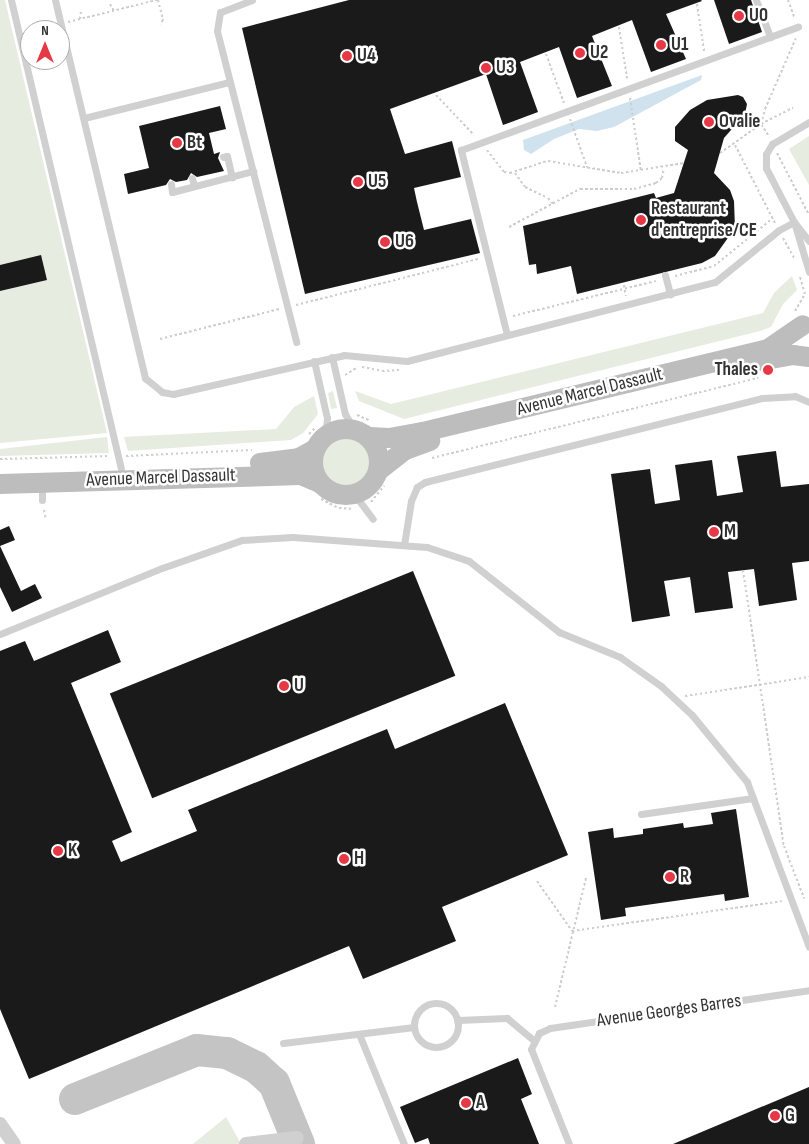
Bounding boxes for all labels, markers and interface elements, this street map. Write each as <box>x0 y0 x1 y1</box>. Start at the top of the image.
place label: U0 <box>749 5 768 27</box>
marker: U0 <box>733 10 745 22</box>
north arrow <box>20 20 70 70</box>
text: N <box>41 22 49 39</box>
place label: U1 <box>671 34 688 56</box>
marker: U1 <box>655 39 667 51</box>
place label: U2 <box>590 42 608 64</box>
place label: U4 <box>357 45 376 67</box>
marker: U2 <box>574 47 586 59</box>
marker: U4 <box>341 50 353 62</box>
place label: U3 <box>496 57 514 79</box>
marker: U3 <box>480 62 492 74</box>
place label: Ovalie <box>719 111 760 133</box>
marker: Ovalie <box>703 116 715 128</box>
place label: Bt <box>187 132 202 154</box>
marker: Bt <box>171 137 183 149</box>
place label: U5 <box>368 171 386 193</box>
marker: U5 <box>352 176 364 188</box>
place label: Restaurant d'entreprise/CE <box>651 198 757 242</box>
marker: Restaurant d'entreprise/CE <box>635 214 647 226</box>
place label: U6 <box>395 231 414 253</box>
marker: U6 <box>379 236 391 248</box>
place label: Thales <box>714 359 758 381</box>
street label: Avenue Marcel Dassault <box>515 363 665 421</box>
marker: Thales <box>762 364 774 376</box>
street label: Avenue Marcel Dassault <box>86 464 236 492</box>
place label: M <box>724 521 736 543</box>
marker: M <box>708 526 720 538</box>
place label: U <box>294 675 304 697</box>
marker: U <box>278 680 290 692</box>
place label: K <box>68 840 77 862</box>
marker: K <box>52 845 64 857</box>
place label: H <box>354 848 364 870</box>
marker: H <box>338 853 350 865</box>
place label: R <box>680 866 689 888</box>
marker: R <box>664 871 676 883</box>
street label: Avenue Georges Barres <box>595 990 743 1032</box>
place label: A <box>476 1092 485 1114</box>
marker: A <box>460 1097 472 1109</box>
place label: G <box>785 1105 795 1127</box>
marker: G <box>769 1110 781 1122</box>

